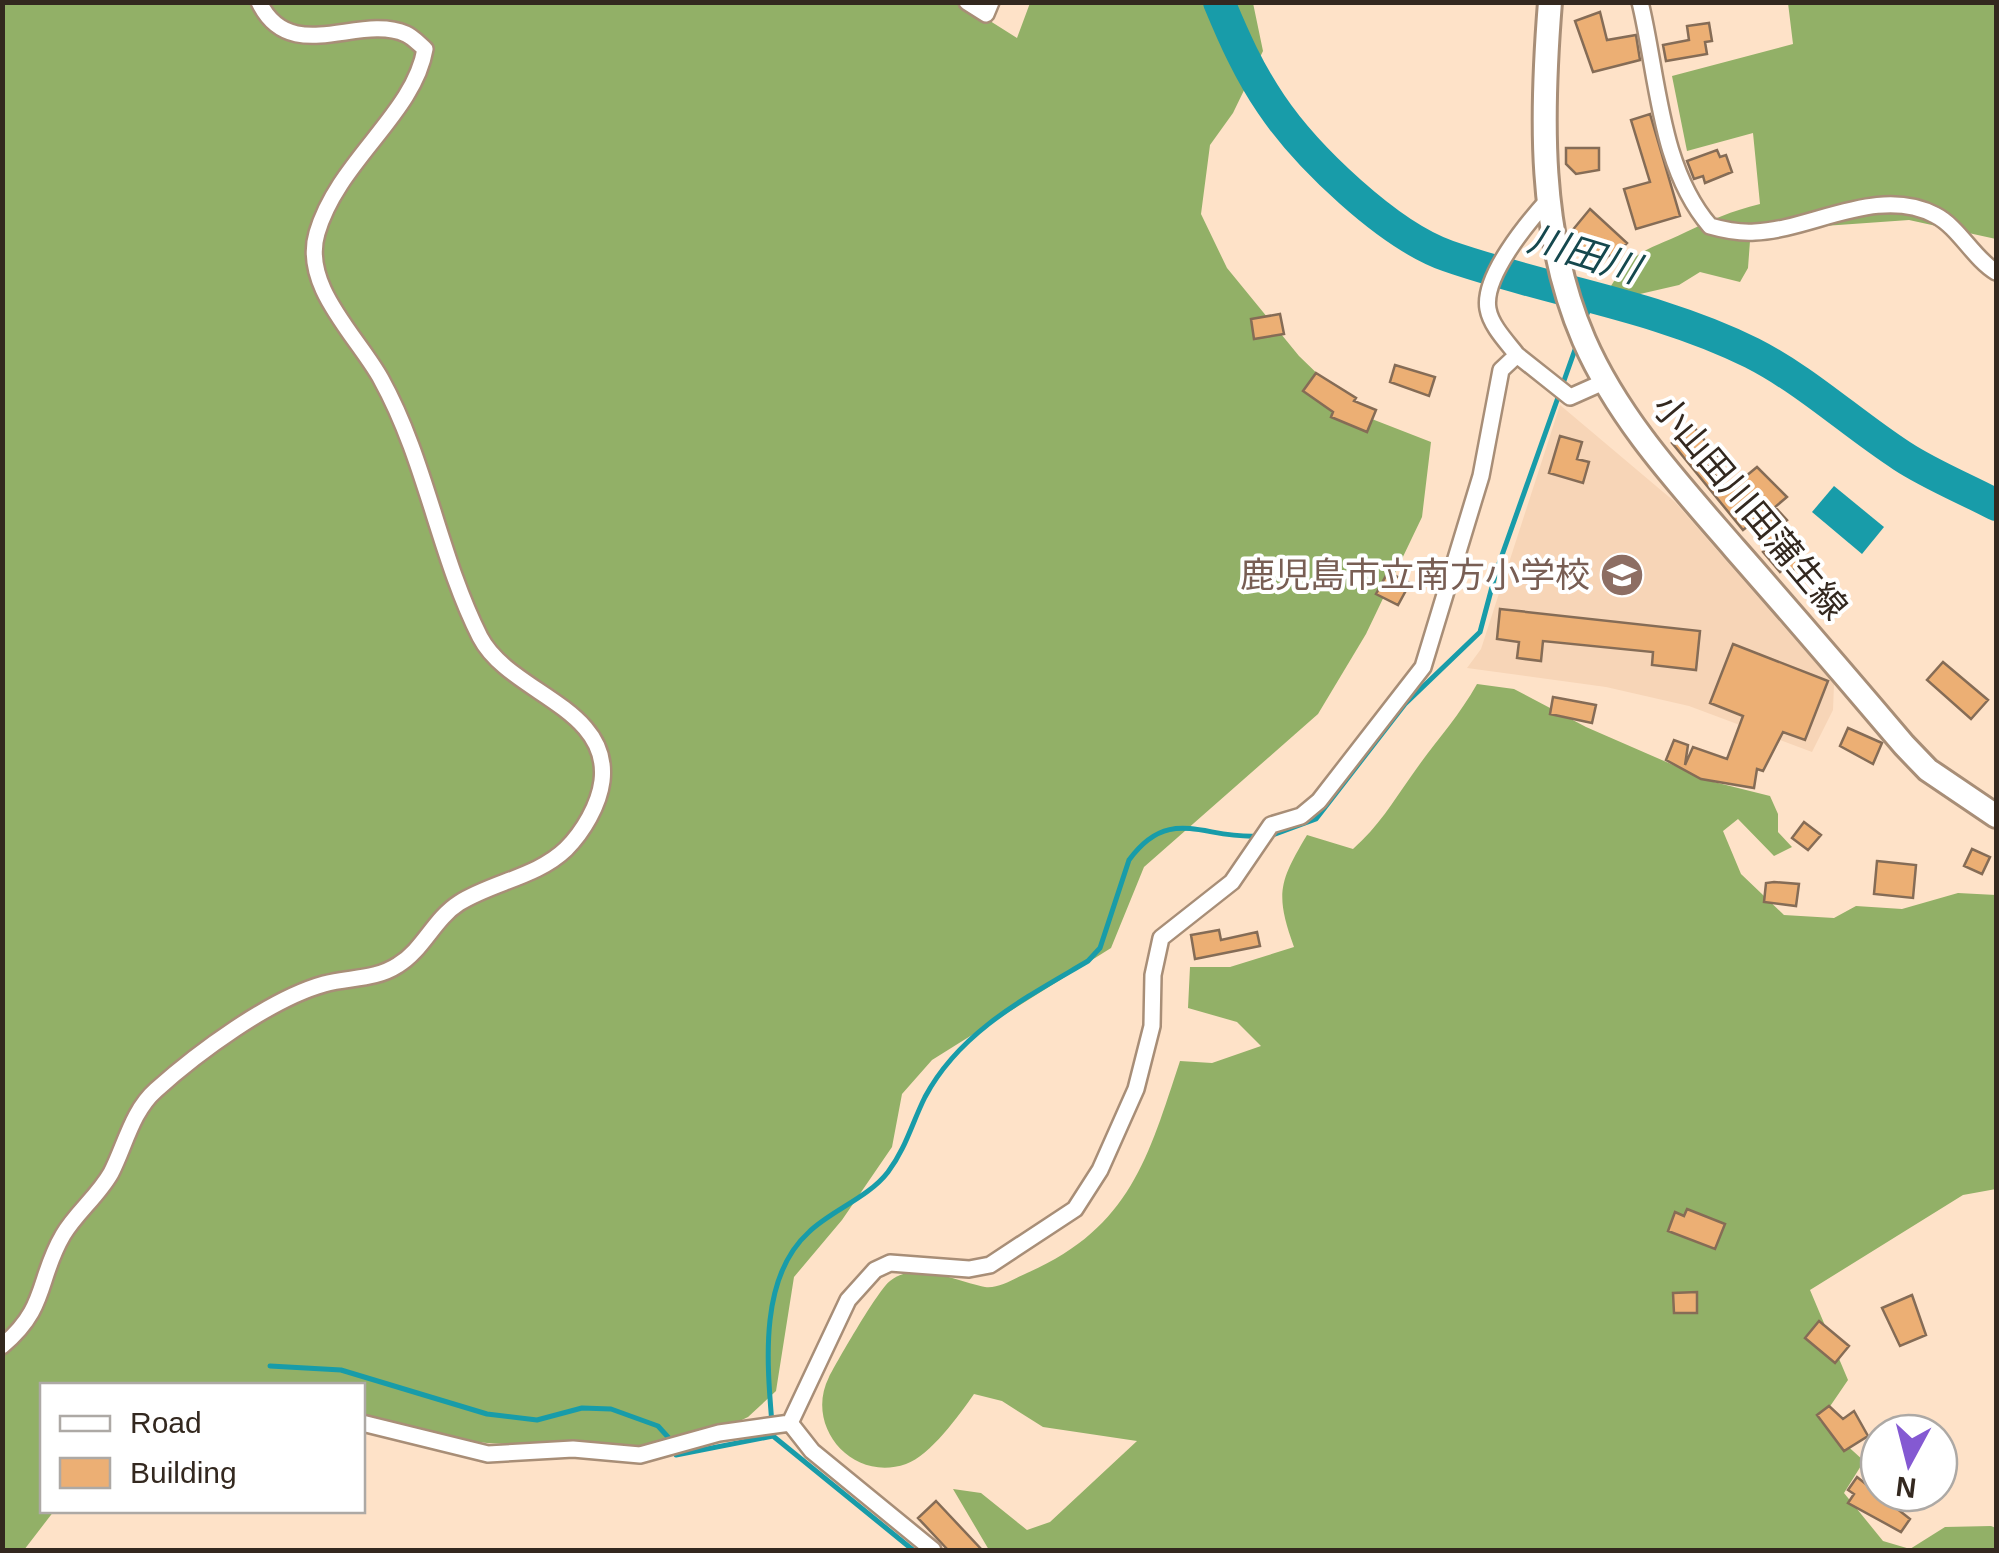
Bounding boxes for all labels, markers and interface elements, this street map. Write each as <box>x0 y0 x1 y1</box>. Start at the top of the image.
water label: 川田川 <box>1523 217 1648 292</box>
street label: 小山田川田蒲生線 <box>1645 387 1855 626</box>
school or university icon: 鹿児島市立南方小学校 <box>1599 552 1645 598</box>
place label: 鹿児島市立南方小学校 <box>1240 555 1590 594</box>
legend <box>40 1383 365 1513</box>
text: Road <box>130 1406 202 1439</box>
north arrow <box>1859 1413 1959 1513</box>
text: Building <box>130 1456 237 1489</box>
text: N <box>1894 1471 1918 1504</box>

